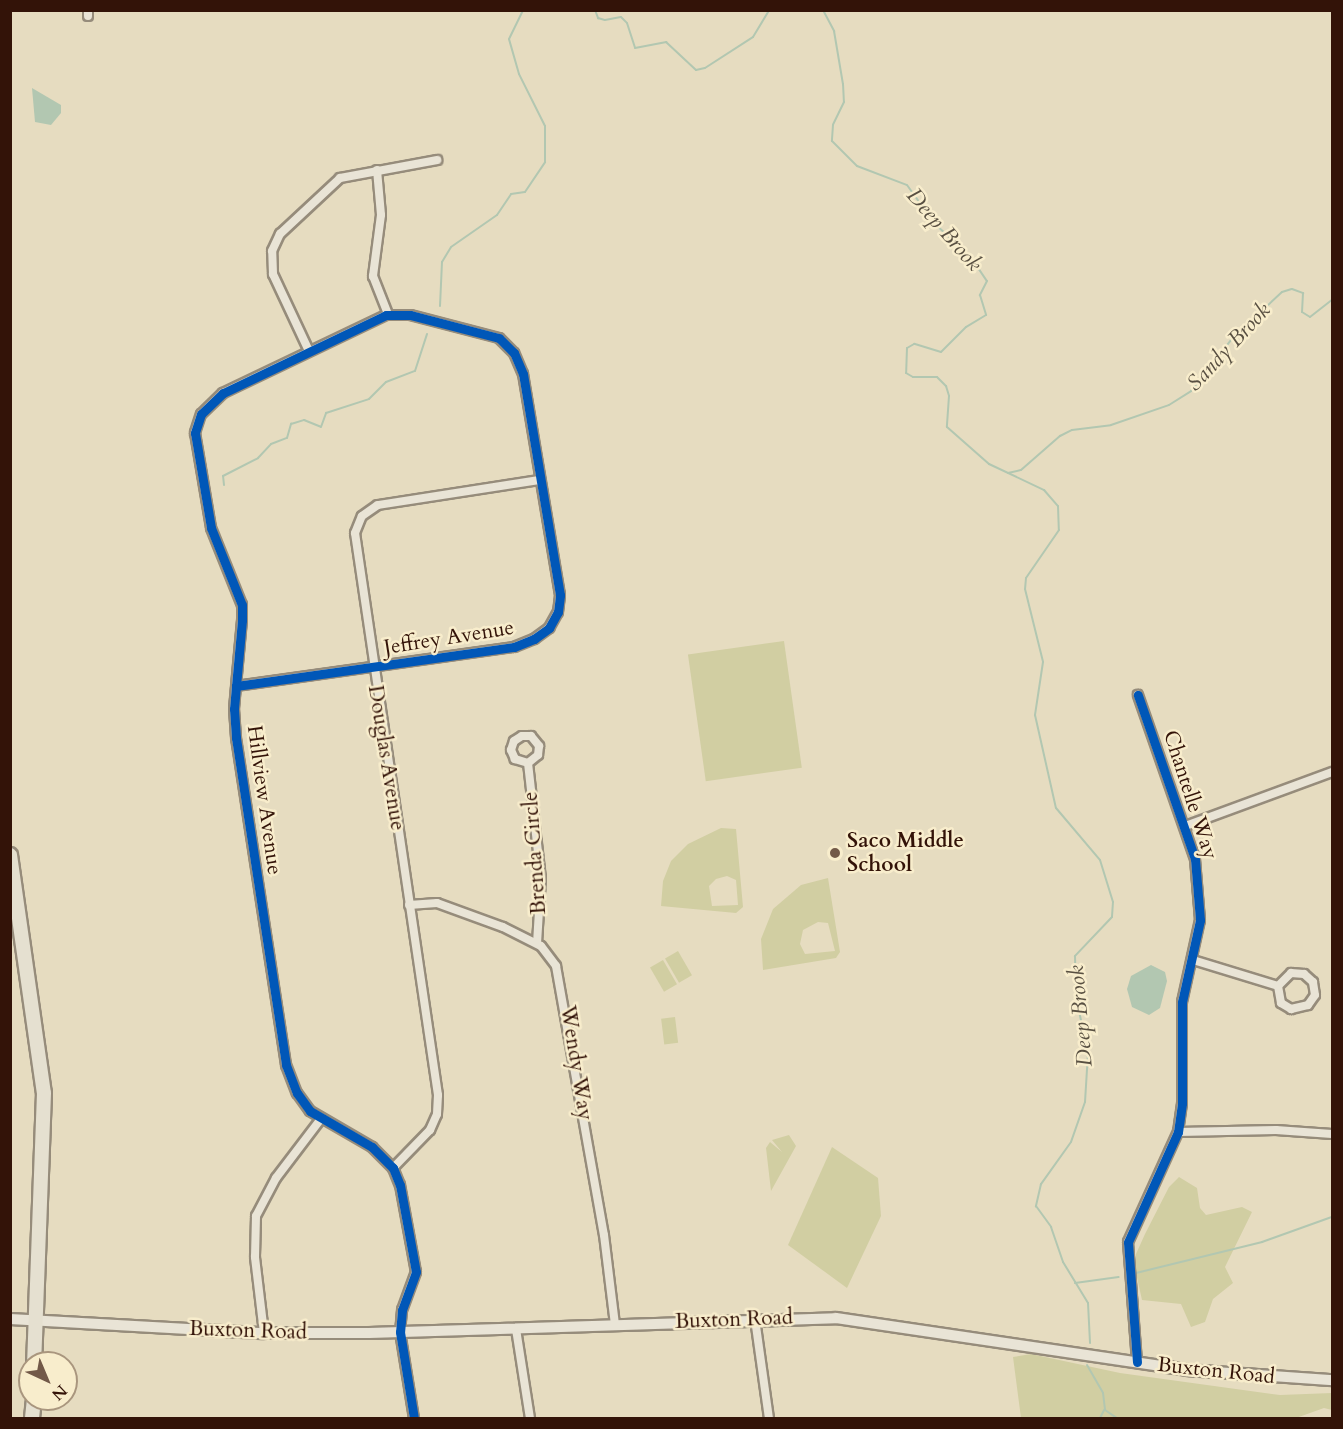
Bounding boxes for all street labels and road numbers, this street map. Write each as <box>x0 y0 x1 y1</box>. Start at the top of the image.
street label: Jeffrey Avenue <box>382 615 516 661</box>
street label: Douglas Avenue <box>362 683 410 833</box>
street label: Hillview Avenue <box>241 724 287 876</box>
street label: Chantelle Way <box>1157 727 1223 863</box>
street label: Brenda Circle <box>518 791 552 915</box>
street label: Wendy Way <box>554 1004 598 1122</box>
street label: Buxton Road <box>675 1305 793 1335</box>
street label: Buxton Road <box>189 1316 307 1346</box>
street label: Buxton Road <box>1156 1352 1276 1390</box>

